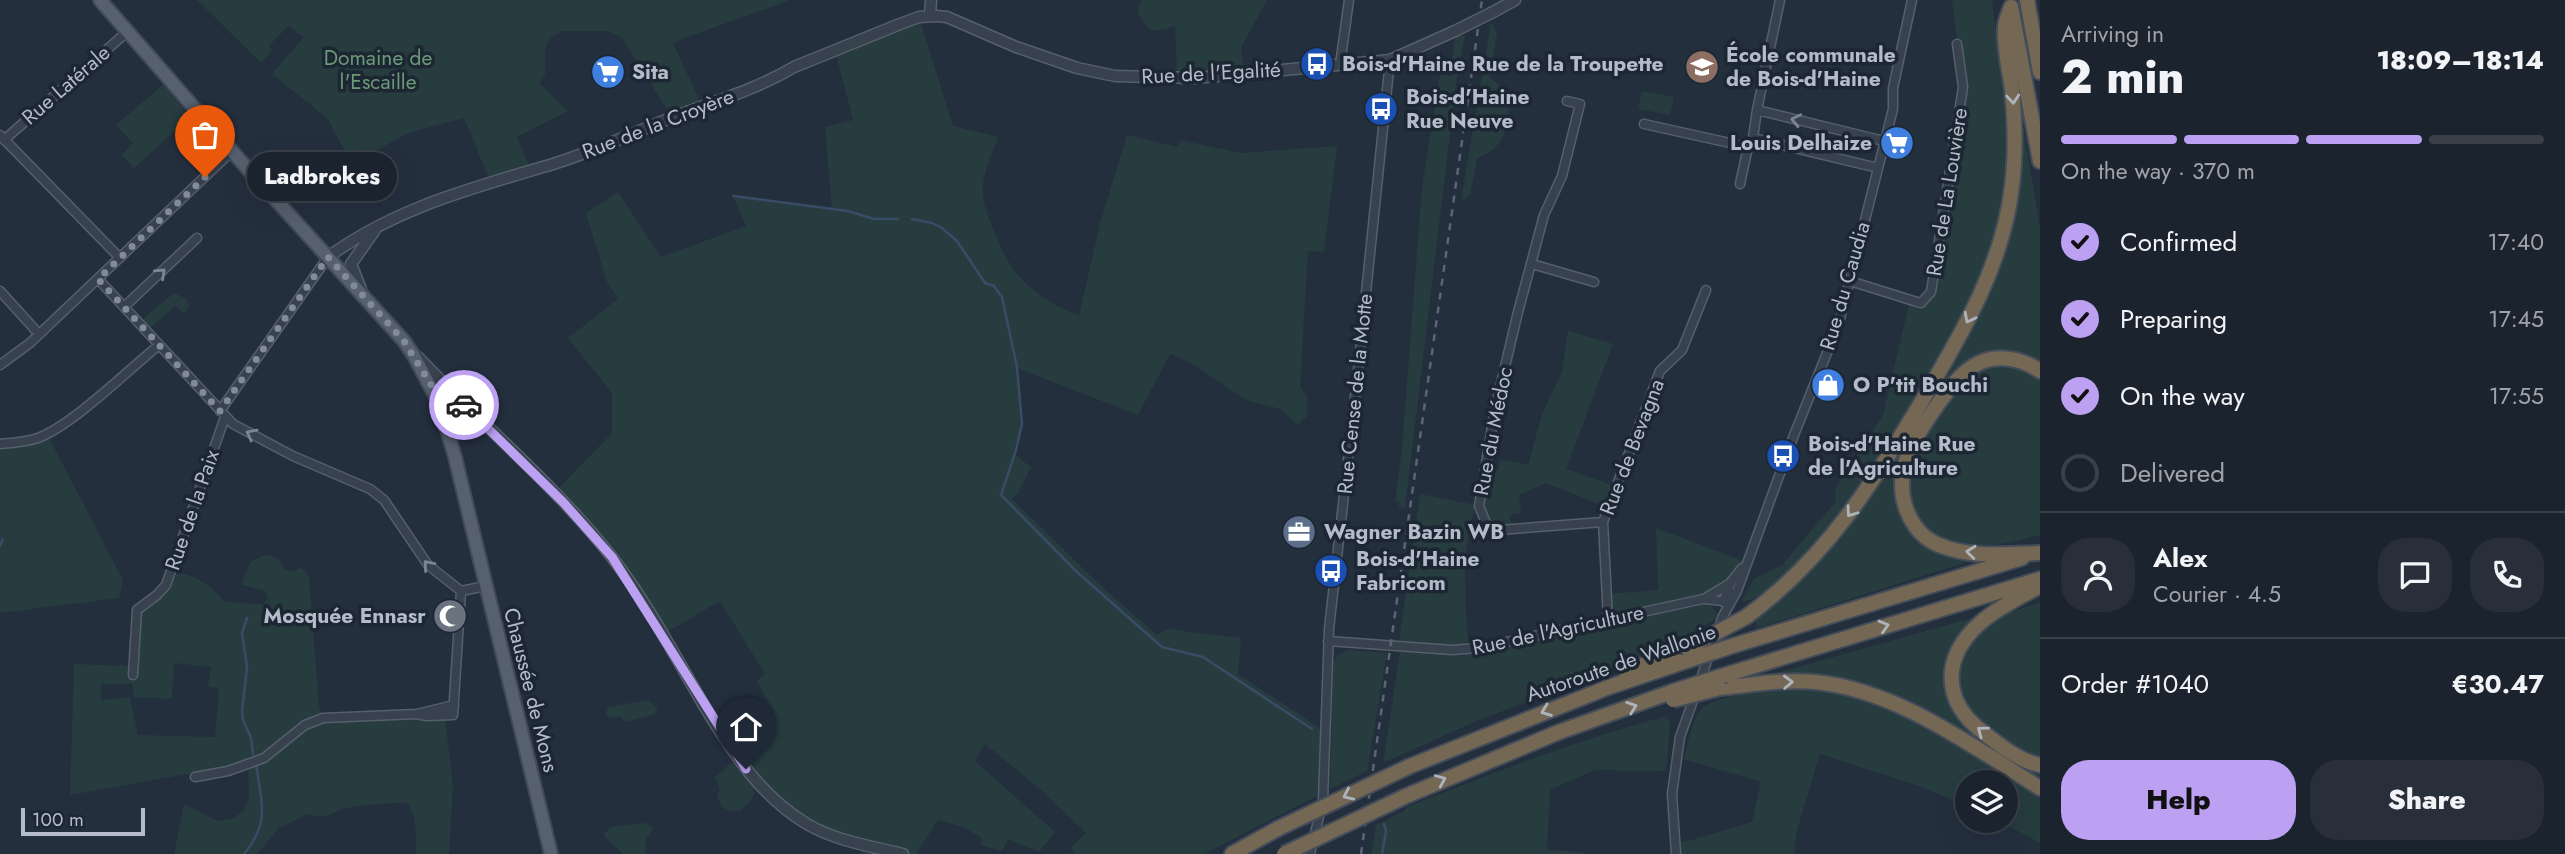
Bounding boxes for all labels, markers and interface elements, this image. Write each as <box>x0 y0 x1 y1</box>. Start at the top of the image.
text: Arriving in <box>2061 17 2164 51</box>
street label: Rue Latérale <box>15 38 117 132</box>
place label: École communale de Bois-d'Haine <box>1726 40 1896 94</box>
text: 18:09–18:14 <box>2376 41 2544 79</box>
park label: Domaine de l'Escaille <box>324 43 432 97</box>
text: 2 min <box>2061 44 2185 110</box>
bus stop icon: Bois-d'Haine Rue de la Troupette <box>1298 45 1336 83</box>
school or university icon: École communale de Bois-d'Haine <box>1683 48 1721 86</box>
place label: Bois-d'Haine Rue de la Troupette <box>1342 49 1664 79</box>
supermarket icon: Sita <box>589 53 627 91</box>
street label: Rue de l'Egalité <box>1141 54 1282 92</box>
place label: Sita <box>632 57 669 87</box>
street label: Rue de la Croyère <box>578 81 738 167</box>
place label: Bois-d'Haine Rue Neuve <box>1406 82 1530 136</box>
bus stop icon: Bois-d'Haine Rue Neuve <box>1362 90 1400 128</box>
one-way arrow <box>2005 93 2020 104</box>
pin <box>175 105 235 177</box>
street label: Rue de La Louvière <box>1919 106 1975 278</box>
one-way arrow <box>1790 114 1802 128</box>
icon: bag <box>186 116 224 154</box>
supermarket icon: Louis Delhaize <box>1878 124 1916 162</box>
place label: Louis Delhaize <box>1730 128 1872 158</box>
callout: Ladbrokes <box>247 152 398 202</box>
text: On the way · 370 m <box>2061 154 2255 188</box>
text: Ladbrokes <box>264 159 380 193</box>
street label: Rue du Caudia <box>1812 218 1878 354</box>
icon: check <box>2061 223 2099 261</box>
text: Confirmed <box>2120 223 2237 261</box>
text: 17:40 <box>2487 225 2544 259</box>
one-way arrow <box>153 268 166 281</box>
street label: Rue Cense de la Motte <box>1330 292 1380 496</box>
icon: check <box>2061 300 2099 338</box>
text: Preparing <box>2120 300 2227 338</box>
text: 17:45 <box>2488 302 2544 336</box>
one-way arrow <box>1964 311 1978 323</box>
street label: Rue du Médoc <box>1466 364 1520 498</box>
shop icon: O P'tit Bouchi <box>1809 366 1847 404</box>
courier <box>429 370 499 440</box>
place label: O P'tit Bouchi <box>1853 370 1988 400</box>
street label: Rue de Bevagna <box>1592 375 1672 519</box>
icon: check <box>2061 377 2099 415</box>
text: On the way <box>2120 377 2245 415</box>
text: 17:55 <box>2489 379 2544 413</box>
icon: car <box>445 386 483 424</box>
one-way arrow <box>246 429 258 442</box>
place label: Bois-d'Haine Rue de l'Agriculture <box>1808 429 1976 483</box>
bus stop icon: Bois-d'Haine Rue de l'Agriculture <box>1764 437 1802 475</box>
street label: Rue de la Paix <box>157 446 227 574</box>
text: Delivered <box>2120 454 2225 492</box>
one-way arrow <box>1847 504 1859 517</box>
office icon: Wagner Bazin WB <box>1280 513 1318 551</box>
place label: Wagner Bazin WB <box>1324 517 1504 547</box>
button: person <box>2061 538 2135 612</box>
button: chat <box>2378 538 2452 612</box>
button: phone <box>2470 538 2544 612</box>
text: Alex <box>2153 539 2207 577</box>
place label: Bois-d'Haine Fabricom <box>1356 544 1480 598</box>
one-way arrow <box>1965 545 1977 560</box>
bus stop icon: Bois-d'Haine Fabricom <box>1312 552 1350 590</box>
one-way arrow <box>424 560 436 573</box>
text: Courier · 4.5 <box>2153 577 2281 611</box>
mosque icon: Mosquée Ennasr <box>431 597 469 635</box>
street label: Rue de l'Agriculture <box>1469 597 1647 663</box>
place label: Mosquée Ennasr <box>264 601 426 631</box>
street label: Chaussée de Mons <box>496 605 566 775</box>
street label: Autoroute de Wallonie <box>1522 616 1720 710</box>
one-way arrow <box>1878 619 1890 634</box>
text: Order #1040 <box>2061 665 2209 703</box>
text: €30.47 <box>2451 665 2544 703</box>
one-way arrow <box>1782 675 1793 690</box>
pin <box>716 697 776 769</box>
one-way arrow <box>1625 701 1637 715</box>
one-way arrow <box>1540 703 1552 717</box>
icon: home <box>727 708 765 746</box>
one-way arrow <box>1977 727 1989 740</box>
button: Help <box>2061 760 2296 840</box>
button: Share <box>2310 760 2544 840</box>
map controls <box>1955 770 2018 833</box>
button: layers <box>1955 770 2018 833</box>
one-way arrow <box>1434 775 1446 789</box>
one-way arrow <box>1343 787 1355 801</box>
scale bar <box>21 805 145 837</box>
text: 100 m <box>32 806 84 833</box>

